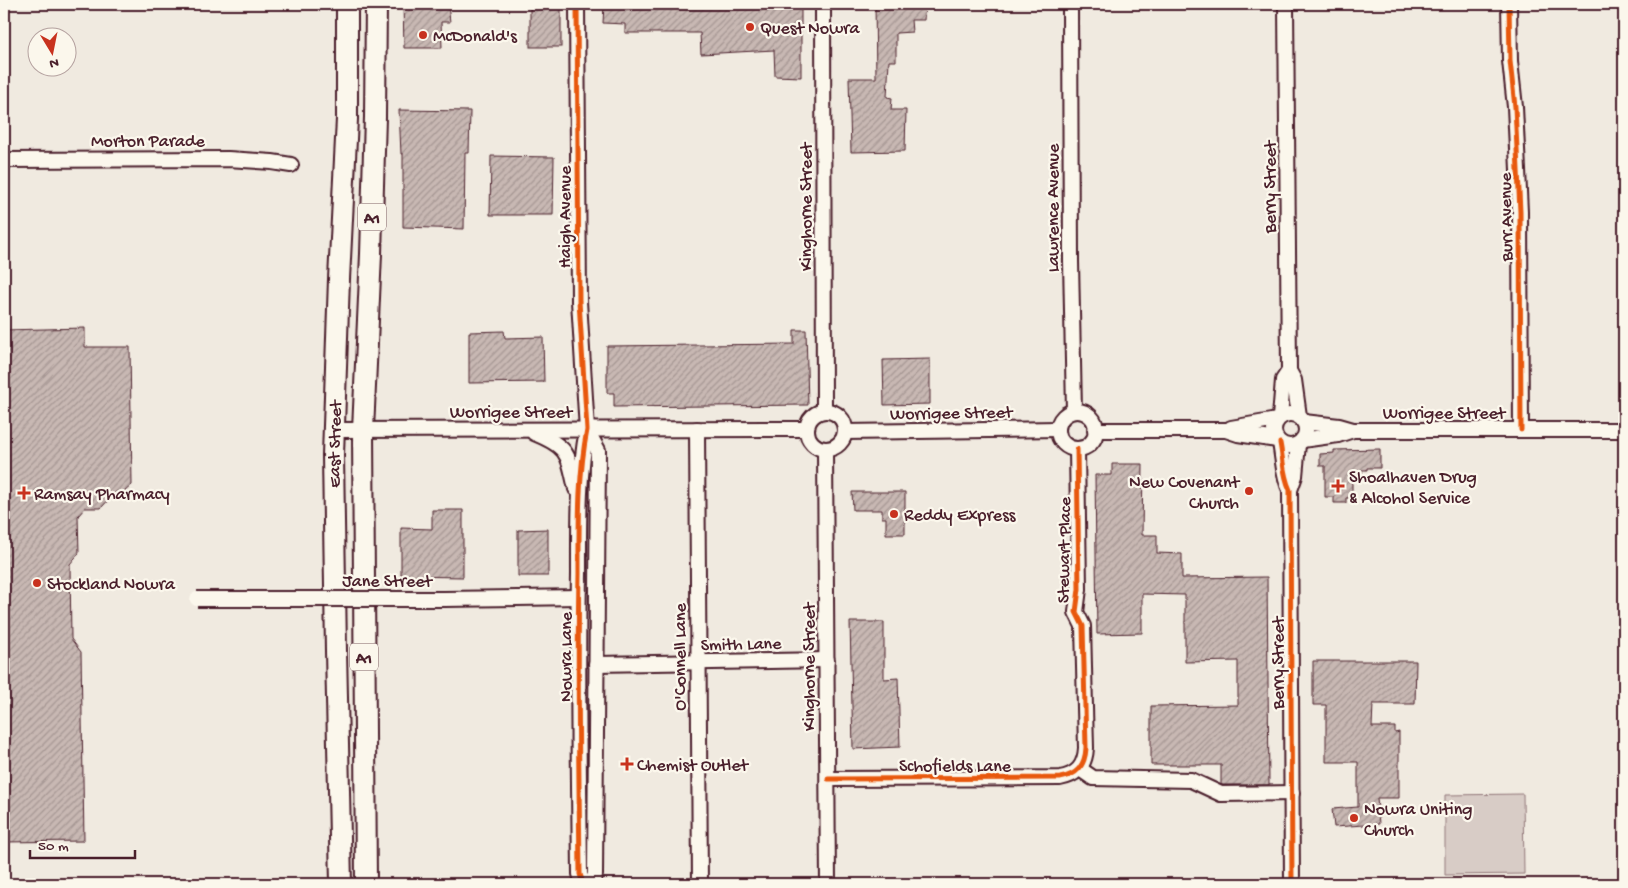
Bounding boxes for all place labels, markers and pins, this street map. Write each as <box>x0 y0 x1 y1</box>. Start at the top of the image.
place label: Quest Nowra <box>760 19 860 40</box>
marker: Quest Nowra <box>744 21 756 33</box>
place label: McDonald's <box>433 27 518 48</box>
marker: McDonald's <box>417 29 429 41</box>
place label: Shoalhaven Drug & Alcohol Service <box>1349 468 1477 510</box>
place label: New Covenant Church <box>1129 473 1241 515</box>
marker: Shoalhaven Drug & Alcohol Service <box>1331 479 1345 493</box>
place label: Ramsay Pharmacy <box>34 485 170 506</box>
marker: New Covenant Church <box>1243 485 1255 497</box>
marker: Ramsay Pharmacy <box>18 487 30 499</box>
place label: Reddy Express <box>904 506 1017 527</box>
marker: Reddy Express <box>888 508 900 520</box>
place label: Stockland Nowra <box>47 575 176 596</box>
marker: Stockland Nowra <box>31 577 43 589</box>
place label: Chemist Outlet <box>637 756 750 777</box>
marker: Chemist Outlet <box>621 758 633 770</box>
place label: Nowra Uniting Church <box>1364 800 1473 842</box>
marker: Nowra Uniting Church <box>1348 812 1360 824</box>

